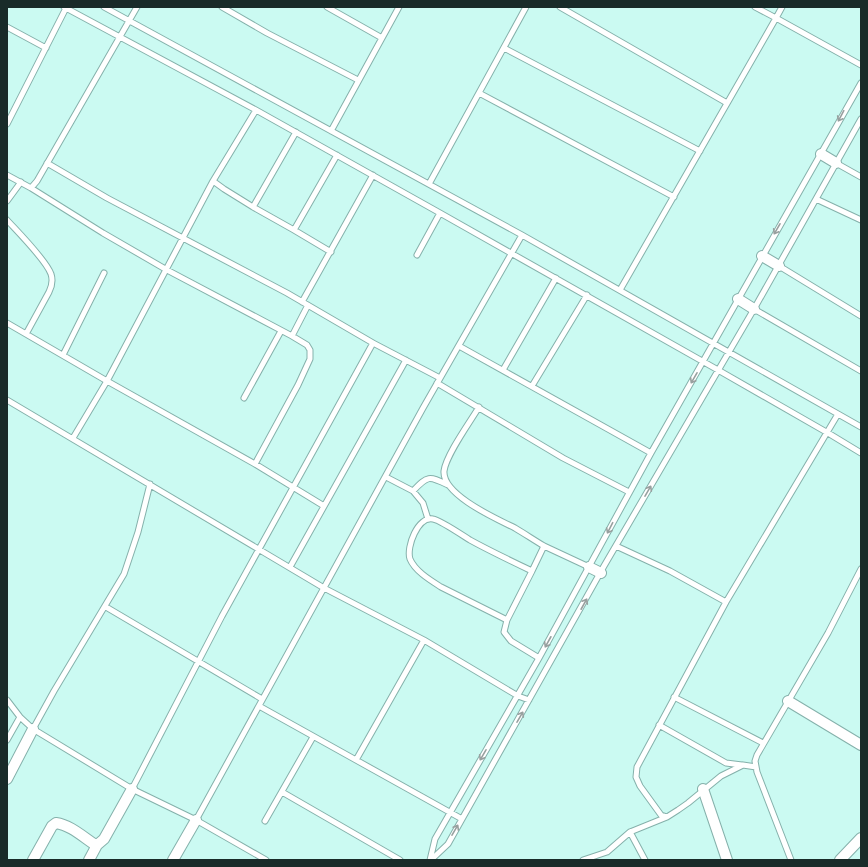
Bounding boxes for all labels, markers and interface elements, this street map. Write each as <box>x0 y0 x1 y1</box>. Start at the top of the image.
one-way arrow <box>837 110 845 122</box>
one-way arrow <box>773 223 781 235</box>
one-way arrow <box>689 372 697 384</box>
one-way arrow <box>644 485 652 497</box>
one-way arrow <box>605 522 613 534</box>
one-way arrow <box>581 598 588 610</box>
one-way arrow <box>543 636 551 648</box>
one-way arrow <box>516 711 524 723</box>
one-way arrow <box>479 749 487 761</box>
one-way arrow <box>452 824 460 836</box>

